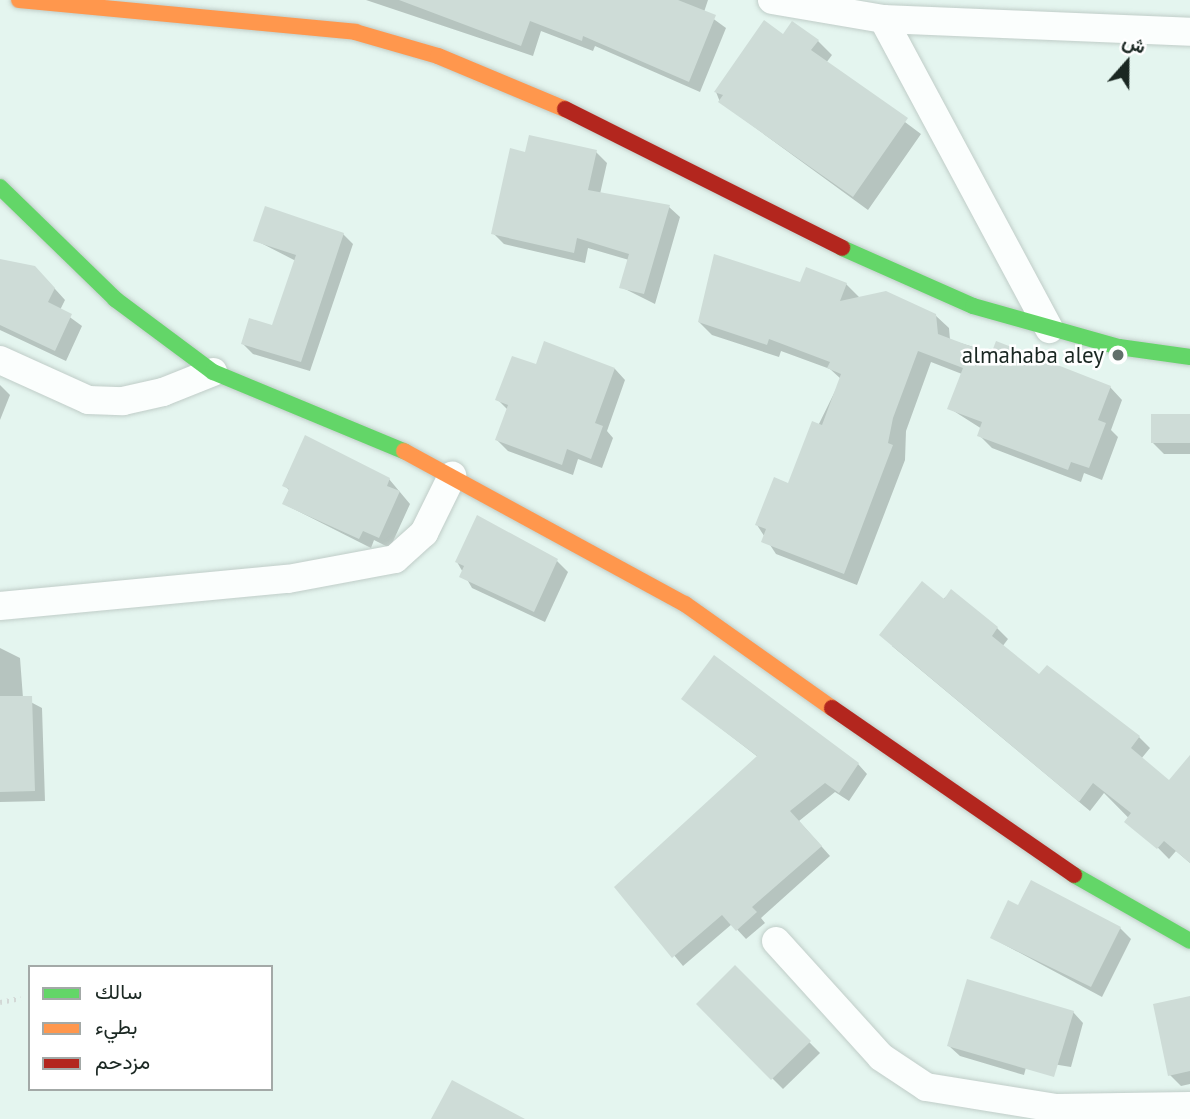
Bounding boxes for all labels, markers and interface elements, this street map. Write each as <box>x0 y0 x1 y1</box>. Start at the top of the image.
north arrow <box>1092 28 1162 98</box>
text: ش <box>1120 28 1149 59</box>
place label: almahaba aley <box>962 341 1104 369</box>
marker: almahaba aley <box>1110 347 1126 363</box>
legend <box>28 965 273 1091</box>
text: سالك <box>95 978 142 1005</box>
text: بطيء <box>95 1013 138 1040</box>
text: مزدحم <box>95 1048 150 1075</box>

